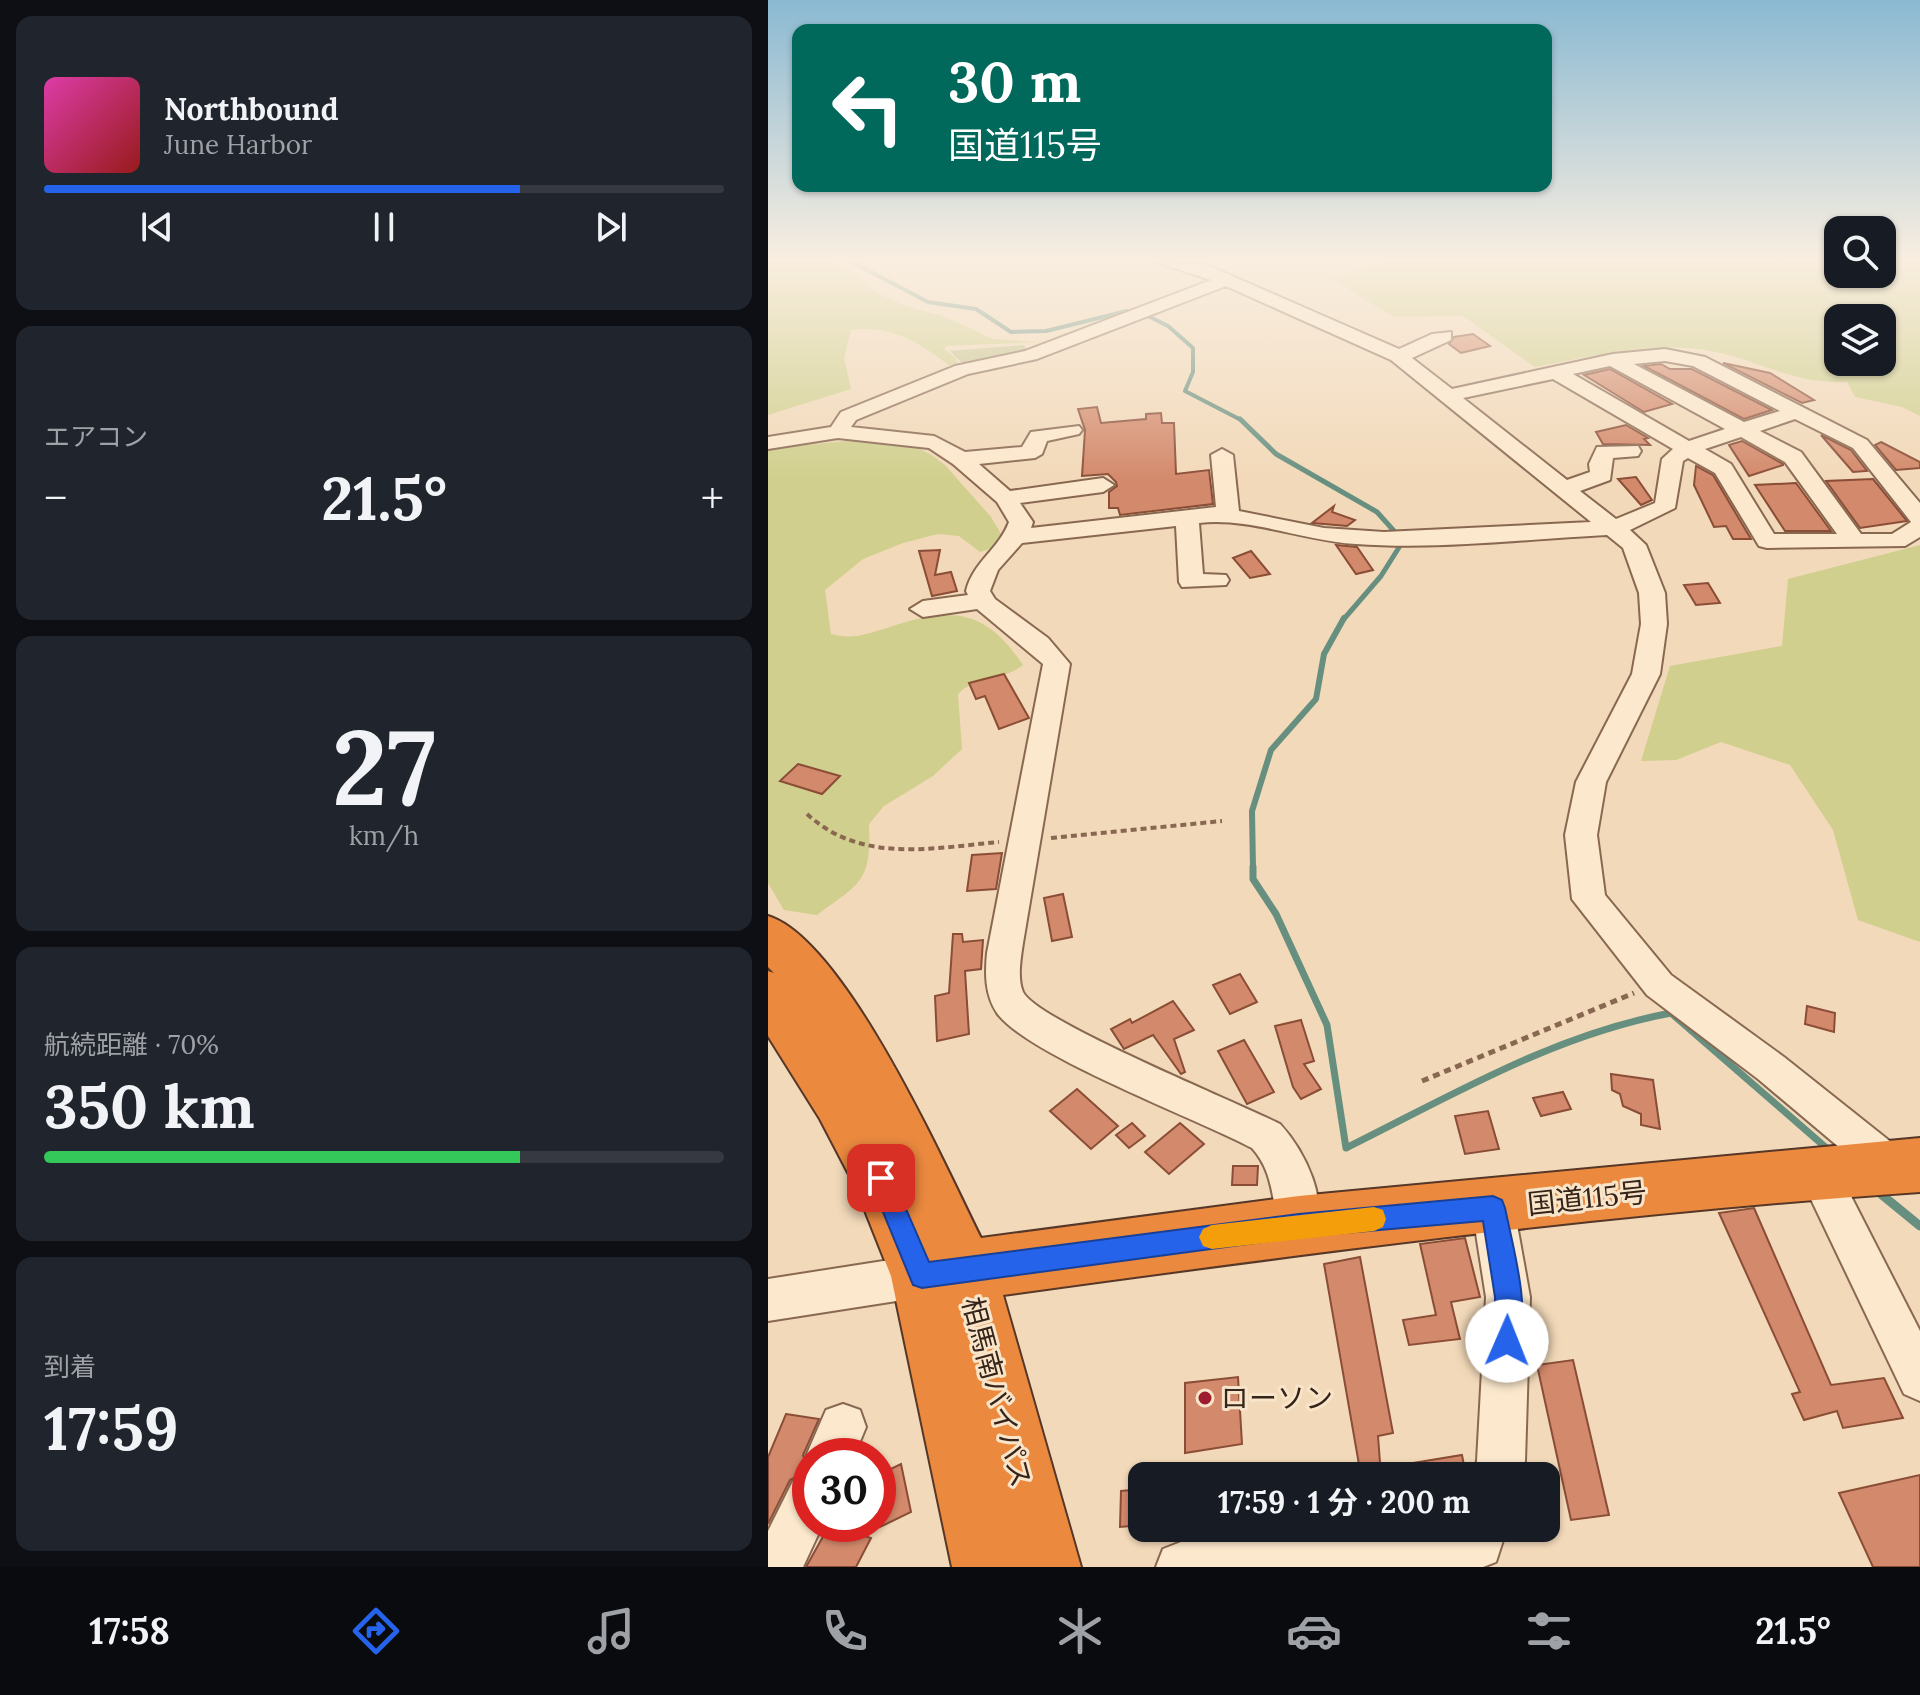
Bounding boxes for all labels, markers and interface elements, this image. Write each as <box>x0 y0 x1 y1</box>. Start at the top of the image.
text: 30 m <box>948 46 1081 117</box>
icon: left <box>816 56 920 160</box>
text: Northbound <box>164 90 339 128</box>
text: 国道115号 <box>948 122 1102 168</box>
text: June Harbor <box>164 128 312 161</box>
icon: previous <box>135 205 179 249</box>
icon: pause <box>362 205 406 249</box>
icon: next <box>589 205 633 249</box>
map controls <box>1824 216 1896 376</box>
button: search <box>1824 216 1896 288</box>
button: layers <box>1824 304 1896 376</box>
text: エアコン <box>44 420 148 453</box>
text: 21.5° <box>321 460 447 536</box>
text: − <box>44 470 67 526</box>
text: + <box>701 470 724 526</box>
text: 27 <box>332 700 436 833</box>
text: km/h <box>349 819 419 852</box>
text: 航続距離 · 70% <box>44 1028 219 1061</box>
text: 350 km <box>44 1068 255 1144</box>
pin <box>847 1144 915 1212</box>
icon: arrive <box>859 1156 903 1200</box>
street label: 国道115号 <box>1526 1174 1648 1222</box>
street label: 相馬南バイパス <box>954 1293 1040 1491</box>
position arrow <box>1465 1299 1549 1383</box>
text: 到着 <box>44 1350 96 1383</box>
place label: ローソン <box>1221 1380 1333 1416</box>
marker: ローソン <box>1196 1389 1214 1407</box>
text: 17:59 <box>44 1390 178 1466</box>
speed limit sign: 30 <box>792 1438 896 1542</box>
text: 17:59 · 1 分 · 200 m <box>1218 1483 1470 1521</box>
icon: directions <box>348 1603 404 1659</box>
icon: music <box>583 1603 639 1659</box>
icon: phone <box>817 1603 873 1659</box>
icon: climate <box>1052 1603 1108 1659</box>
icon: car <box>1286 1603 1342 1659</box>
icon: filters <box>1521 1603 1577 1659</box>
text: 17:58 <box>89 1608 170 1654</box>
text: 21.5° <box>1755 1608 1831 1654</box>

